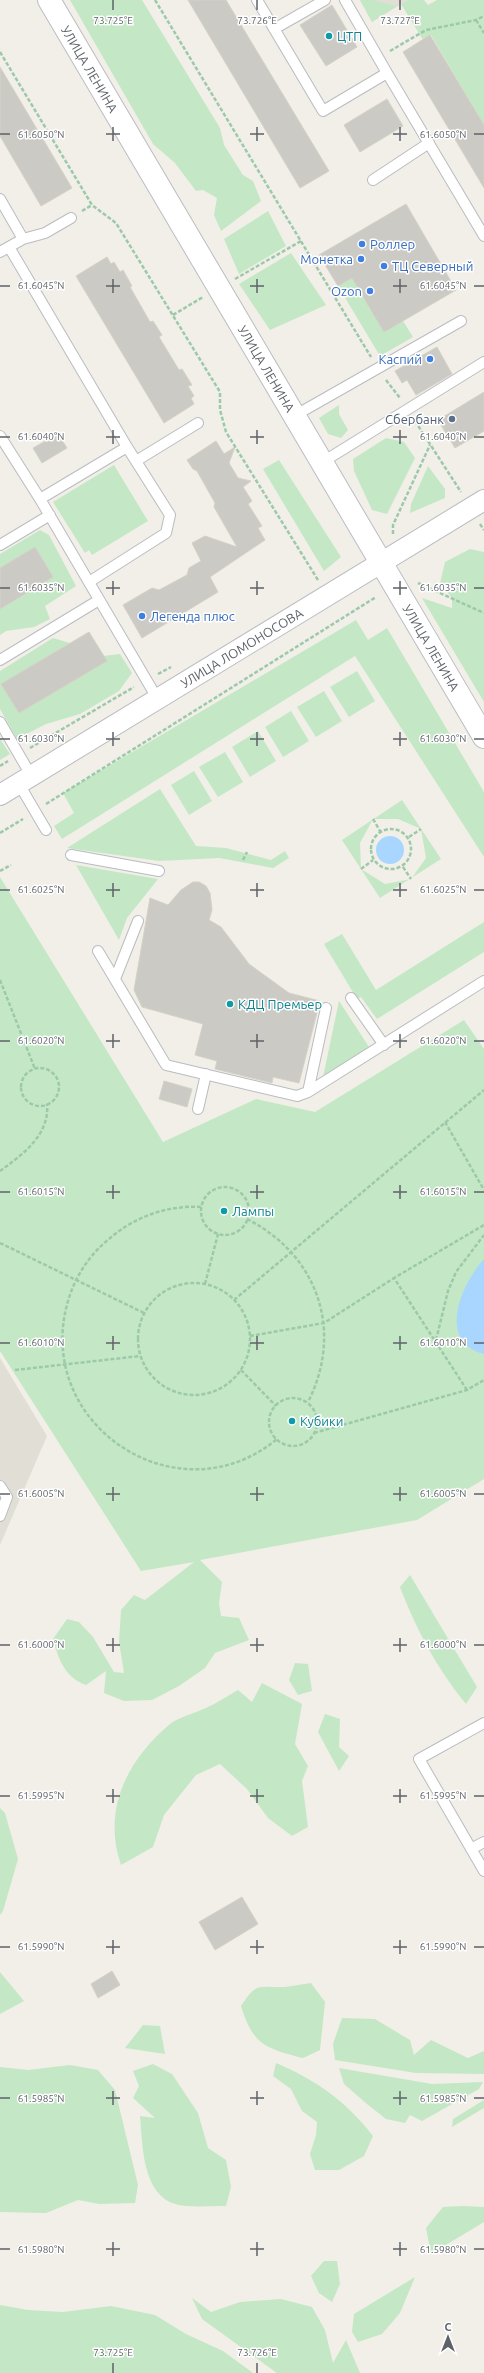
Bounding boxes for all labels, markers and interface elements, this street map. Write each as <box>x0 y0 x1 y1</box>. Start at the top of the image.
text: 73.725°E <box>93 15 133 26</box>
text: 73.726°E <box>237 15 277 26</box>
text: 73.727°E <box>380 15 420 26</box>
street label: УЛИЦА ЛЕНИНА <box>59 23 121 115</box>
place label: ЦТП <box>337 29 362 43</box>
marker: ЦТП <box>324 31 334 41</box>
text: 61.6050°N <box>18 129 64 140</box>
text: 61.6050°N <box>420 129 466 140</box>
place label: Роллер <box>370 237 415 251</box>
marker: Роллер <box>357 239 367 249</box>
place label: Монетка <box>300 252 353 266</box>
marker: Монетка <box>356 254 366 264</box>
place label: ТЦ Северный <box>392 259 473 273</box>
marker: ТЦ Северный <box>379 261 389 271</box>
text: 61.6045°N <box>18 280 64 291</box>
text: 61.6045°N <box>420 280 466 291</box>
place label: Ozon <box>331 284 362 298</box>
marker: Ozon <box>365 286 375 296</box>
street label: УЛИЦА ЛЕНИНА <box>236 323 298 415</box>
place label: Каспий <box>379 352 422 366</box>
marker: Каспий <box>425 354 435 364</box>
place label: Сбербанк <box>385 412 444 426</box>
marker: Сбербанк <box>447 414 457 424</box>
text: 61.6040°N <box>18 431 64 442</box>
text: 61.6040°N <box>420 431 466 442</box>
text: 61.6035°N <box>18 582 64 593</box>
text: 61.6035°N <box>420 582 466 593</box>
street label: УЛИЦА ЛЕНИНА <box>400 602 462 694</box>
street label: УЛИЦА ЛОМОНОСОВА <box>178 605 306 690</box>
place label: Легенда плюс <box>150 609 235 623</box>
marker: Легенда плюс <box>137 611 147 621</box>
text: 61.6030°N <box>18 733 64 744</box>
text: 61.6030°N <box>420 733 466 744</box>
text: 61.6025°N <box>18 884 64 895</box>
text: 61.6025°N <box>420 884 466 895</box>
place label: КДЦ Премьер <box>238 997 322 1011</box>
marker: КДЦ Премьер <box>225 999 235 1009</box>
text: 61.6020°N <box>18 1035 64 1046</box>
text: 61.6020°N <box>420 1035 466 1046</box>
text: 61.6015°N <box>18 1186 64 1197</box>
text: 61.6015°N <box>420 1186 466 1197</box>
place label: Лампы <box>232 1204 274 1218</box>
marker: Лампы <box>219 1206 229 1216</box>
text: 61.6010°N <box>18 1337 64 1348</box>
text: 61.6010°N <box>420 1337 466 1348</box>
place label: Кубики <box>300 1414 343 1428</box>
marker: Кубики <box>287 1416 297 1426</box>
text: 61.6005°N <box>18 1488 64 1499</box>
text: 61.6005°N <box>420 1488 466 1499</box>
text: 61.6000°N <box>18 1639 64 1650</box>
text: 61.6000°N <box>420 1639 466 1650</box>
text: 61.5995°N <box>18 1790 64 1801</box>
text: 61.5995°N <box>420 1790 466 1801</box>
text: 61.5990°N <box>18 1941 64 1952</box>
text: 61.5990°N <box>420 1941 466 1952</box>
text: 61.5985°N <box>18 2093 64 2104</box>
text: 61.5985°N <box>420 2093 466 2104</box>
text: 61.5980°N <box>18 2244 64 2255</box>
text: 61.5980°N <box>420 2244 466 2255</box>
north arrow <box>428 2317 468 2357</box>
text: С <box>444 2321 452 2333</box>
text: 73.725°E <box>93 2347 133 2358</box>
text: 73.726°E <box>237 2347 277 2358</box>

